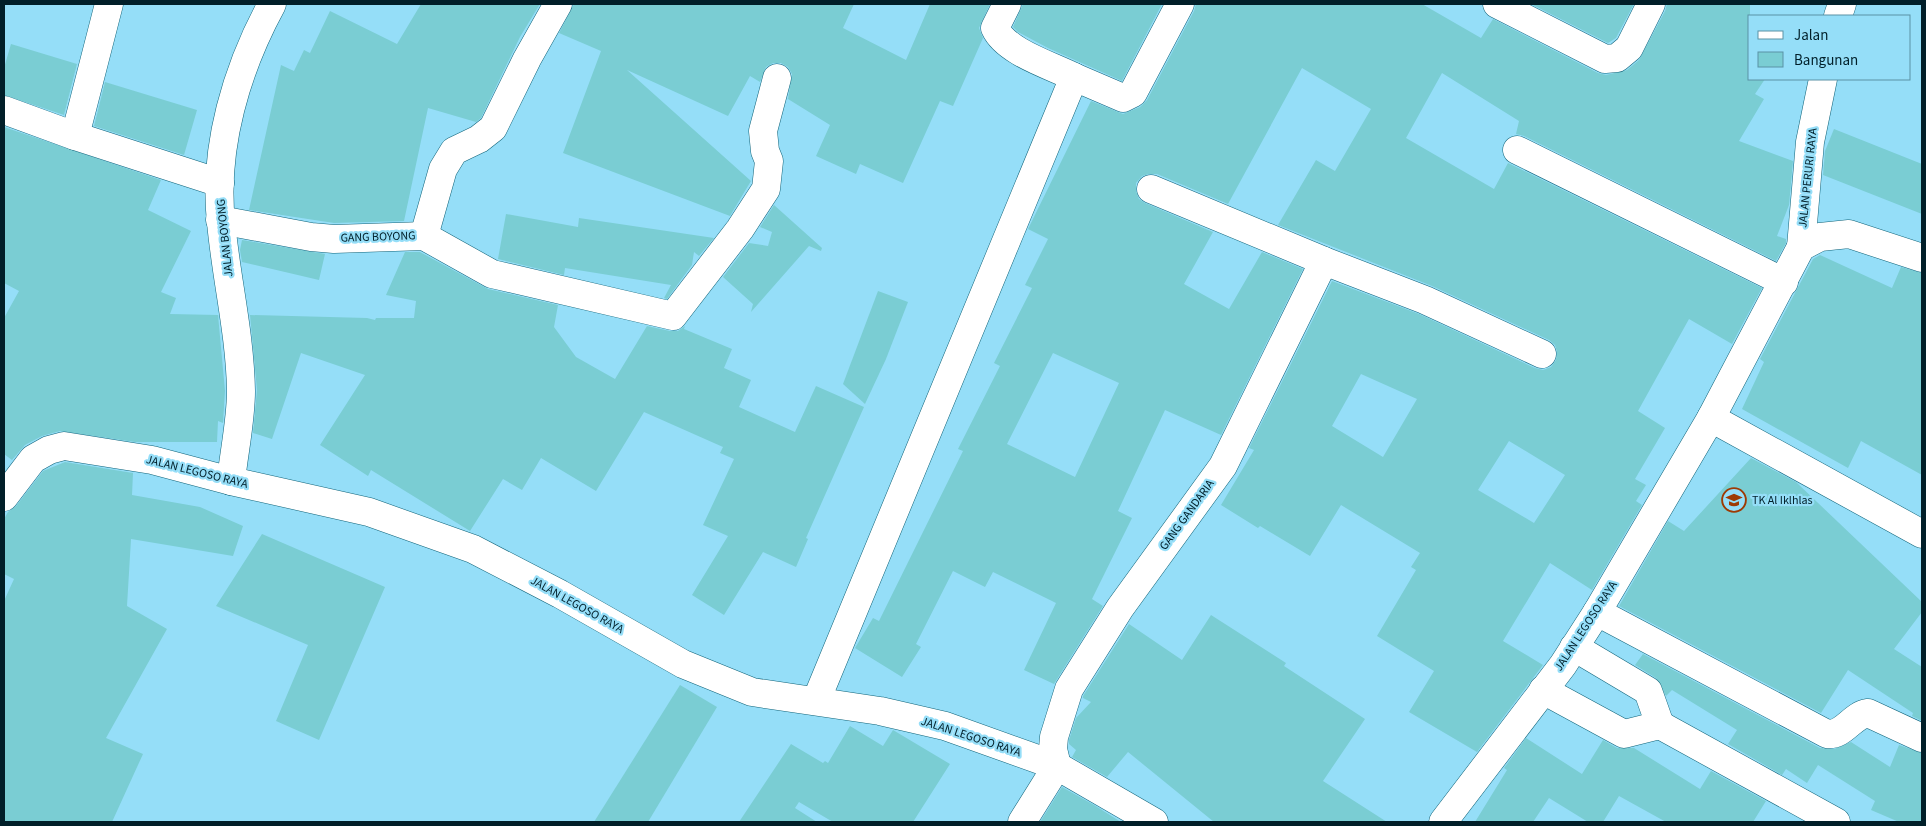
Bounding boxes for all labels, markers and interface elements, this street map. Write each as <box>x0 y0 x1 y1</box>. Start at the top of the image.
legend <box>1748 15 1911 80</box>
text: Jalan <box>1794 25 1828 46</box>
text: Bangunan <box>1794 50 1858 71</box>
street label: JALAN PERURI RAYA <box>1794 127 1822 229</box>
street label: JALAN BOYONG <box>212 198 238 278</box>
street label: GANG BOYONG <box>340 227 416 247</box>
street label: JALAN LEGOSO RAYA <box>144 451 250 493</box>
street label: GANG GANDARIA <box>1156 476 1219 554</box>
school or university icon: TK Al Iklhlas <box>1721 487 1747 513</box>
place label: TK Al Iklhlas <box>1752 492 1813 509</box>
street label: JALAN LEGOSO RAYA <box>527 572 627 638</box>
street label: JALAN LEGOSO RAYA <box>1550 577 1622 674</box>
street label: JALAN LEGOSO RAYA <box>919 713 1024 761</box>

